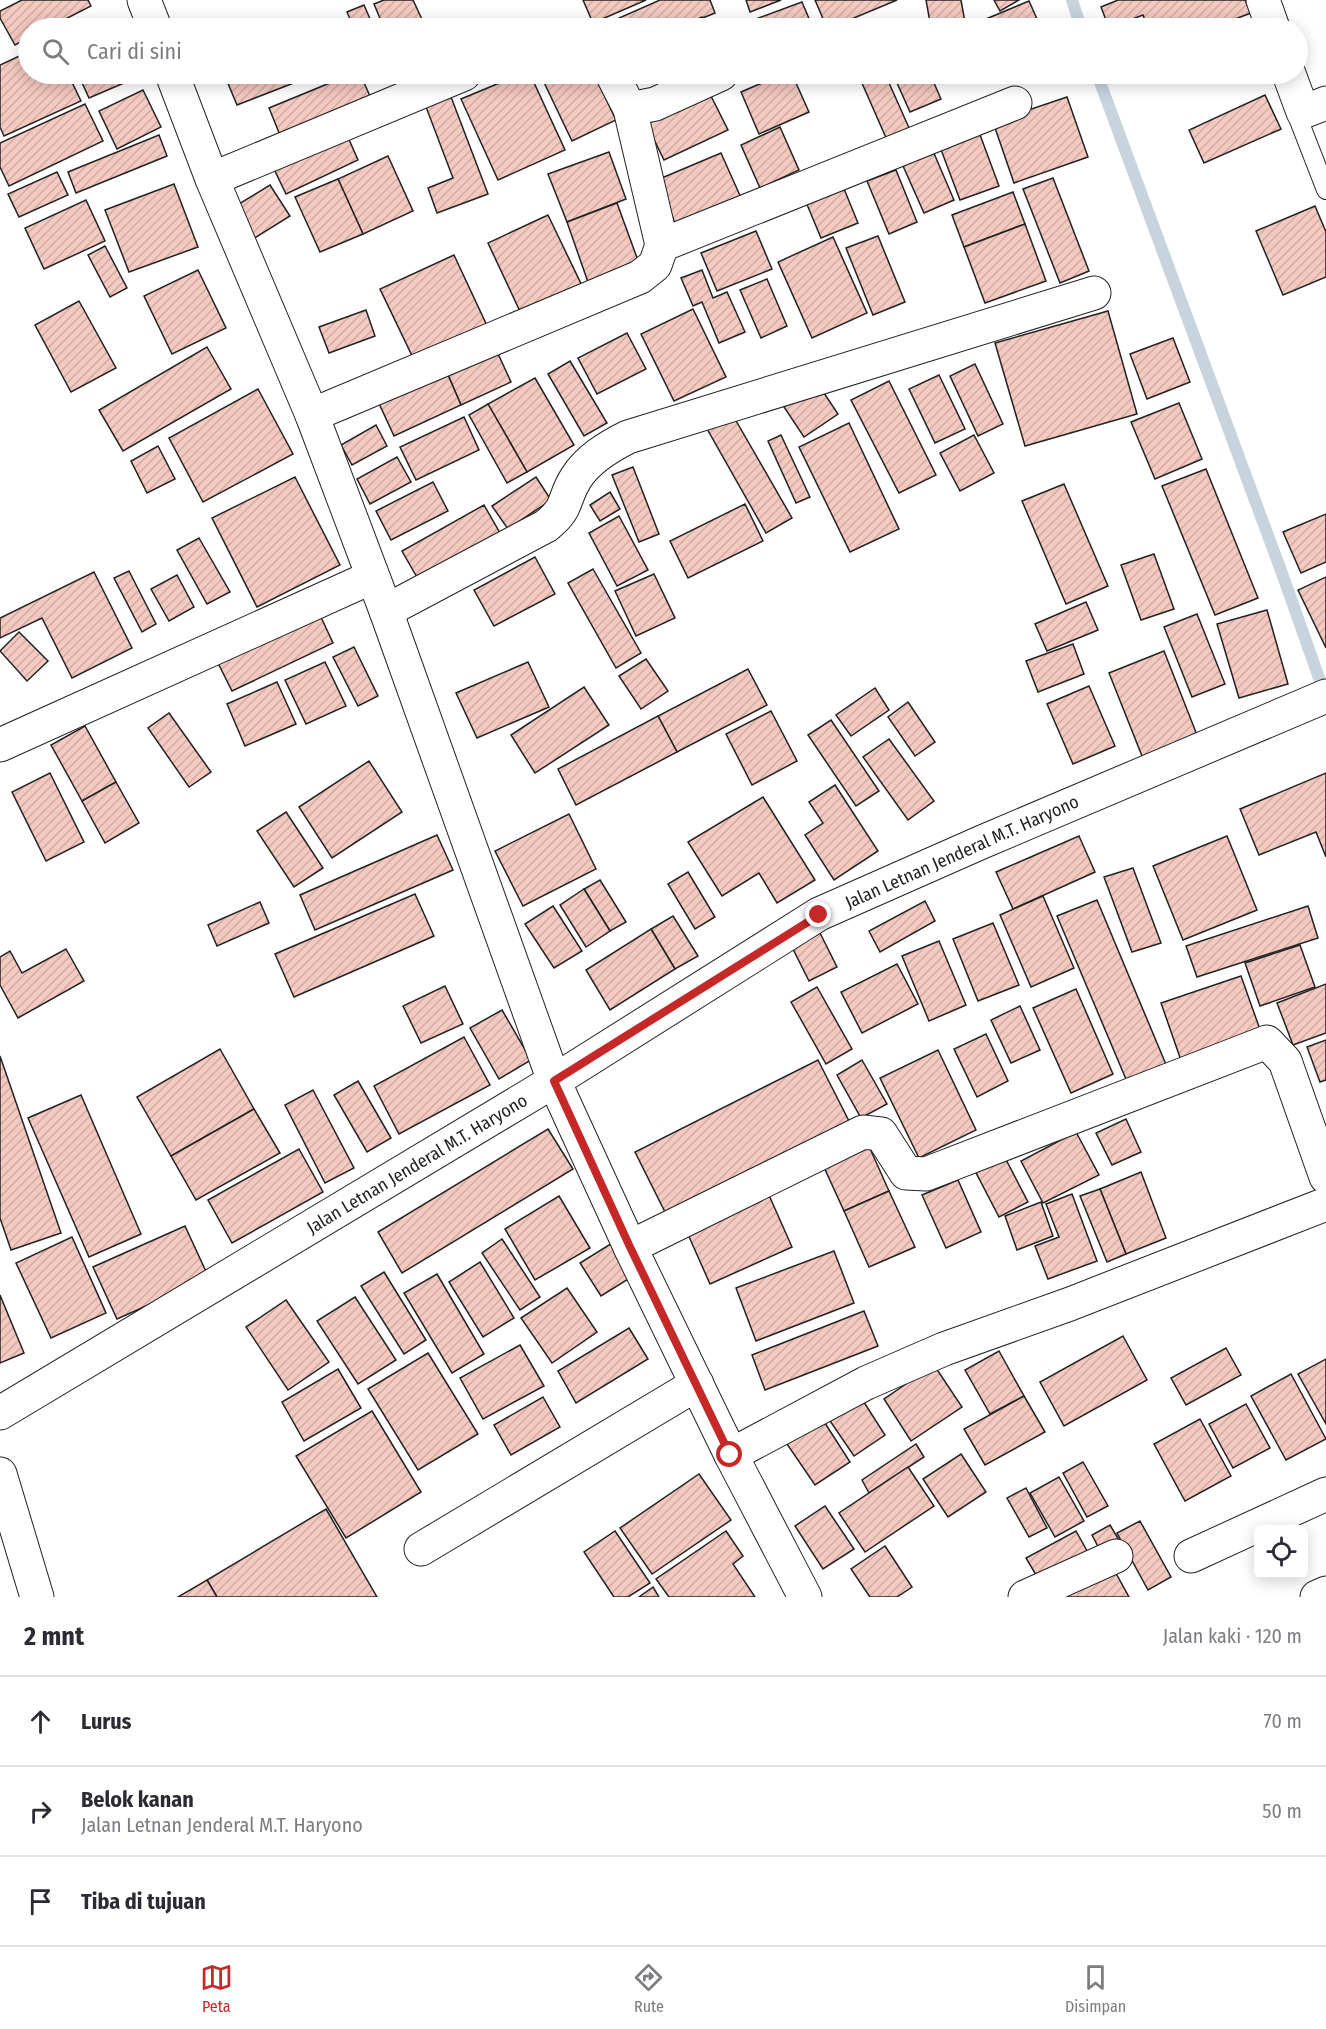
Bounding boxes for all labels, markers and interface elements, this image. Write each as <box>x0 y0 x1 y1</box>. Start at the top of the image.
search box <box>18 18 1308 84</box>
icon: search <box>39 35 72 68</box>
text: Cari di sini <box>87 38 182 65</box>
street label: Jalan Letnan Jenderal M.T. Haryono <box>842 790 1082 914</box>
route end <box>805 901 831 927</box>
street label: Jalan Letnan Jenderal M.T. Haryono <box>303 1089 531 1239</box>
route start <box>716 1441 742 1467</box>
map controls <box>1254 1525 1308 1579</box>
button: locate <box>1254 1525 1308 1579</box>
text: 2 mnt <box>24 1621 84 1652</box>
text: Jalan kaki · 120 m <box>1163 1624 1302 1648</box>
icon: ahead <box>24 1705 57 1738</box>
text: Lurus <box>81 1708 131 1735</box>
text: 70 m <box>1264 1709 1302 1733</box>
text: Belok kanan <box>81 1786 194 1813</box>
icon: right <box>24 1795 57 1828</box>
text: 50 m <box>1262 1799 1302 1823</box>
text: Jalan Letnan Jenderal M.T. Haryono <box>81 1813 363 1837</box>
icon: arrive <box>24 1885 57 1918</box>
text: Tiba di tujuan <box>81 1888 206 1915</box>
tab: Peta <box>200 1961 233 2016</box>
tab: Rute <box>632 1961 665 2016</box>
tab: Disimpan <box>1065 1961 1126 2016</box>

